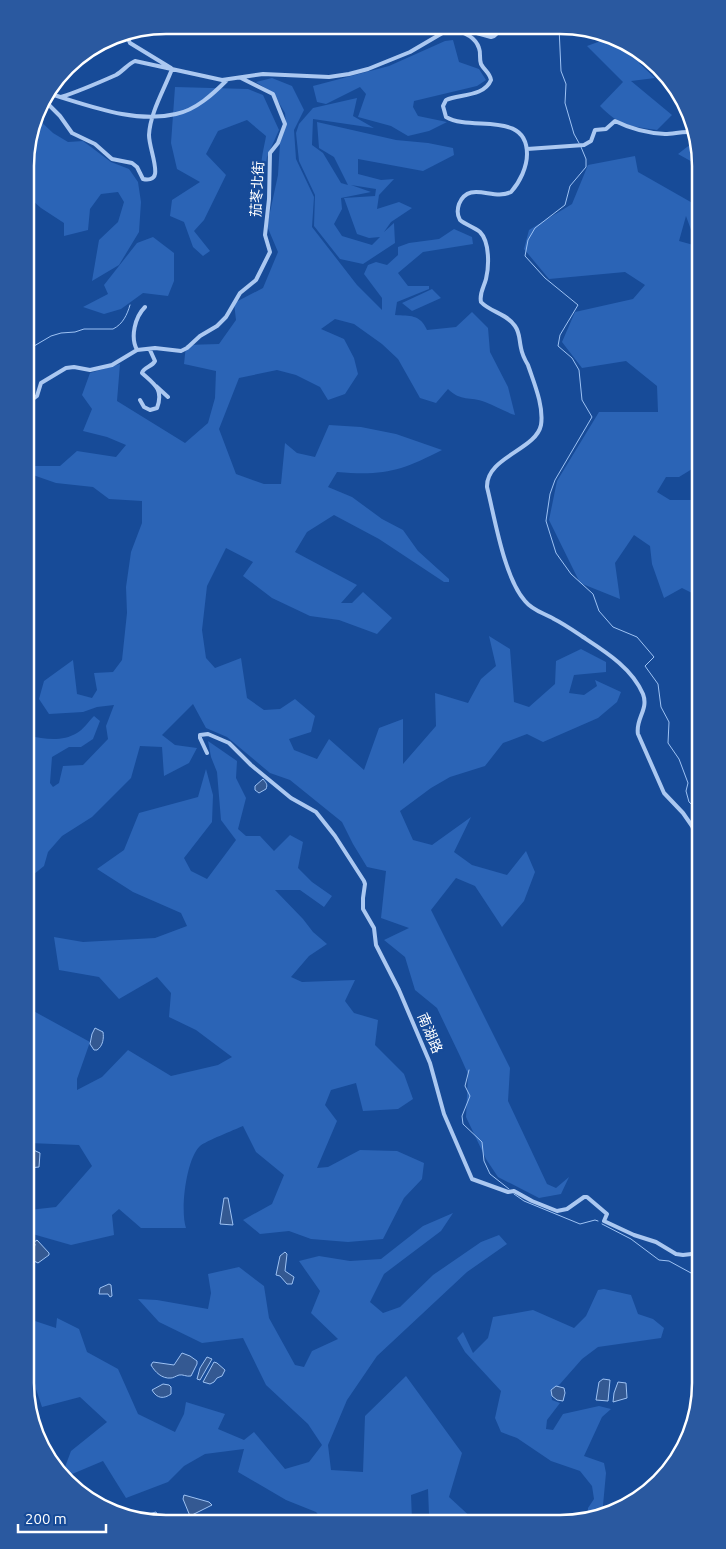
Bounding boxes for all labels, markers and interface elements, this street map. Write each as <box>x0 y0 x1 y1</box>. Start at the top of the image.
street label: 茄苳北街 <box>248 161 266 217</box>
street label: 南湖路 <box>414 1011 446 1055</box>
scale bar <box>18 1502 105 1534</box>
text: 200 m <box>25 1510 67 1527</box>

